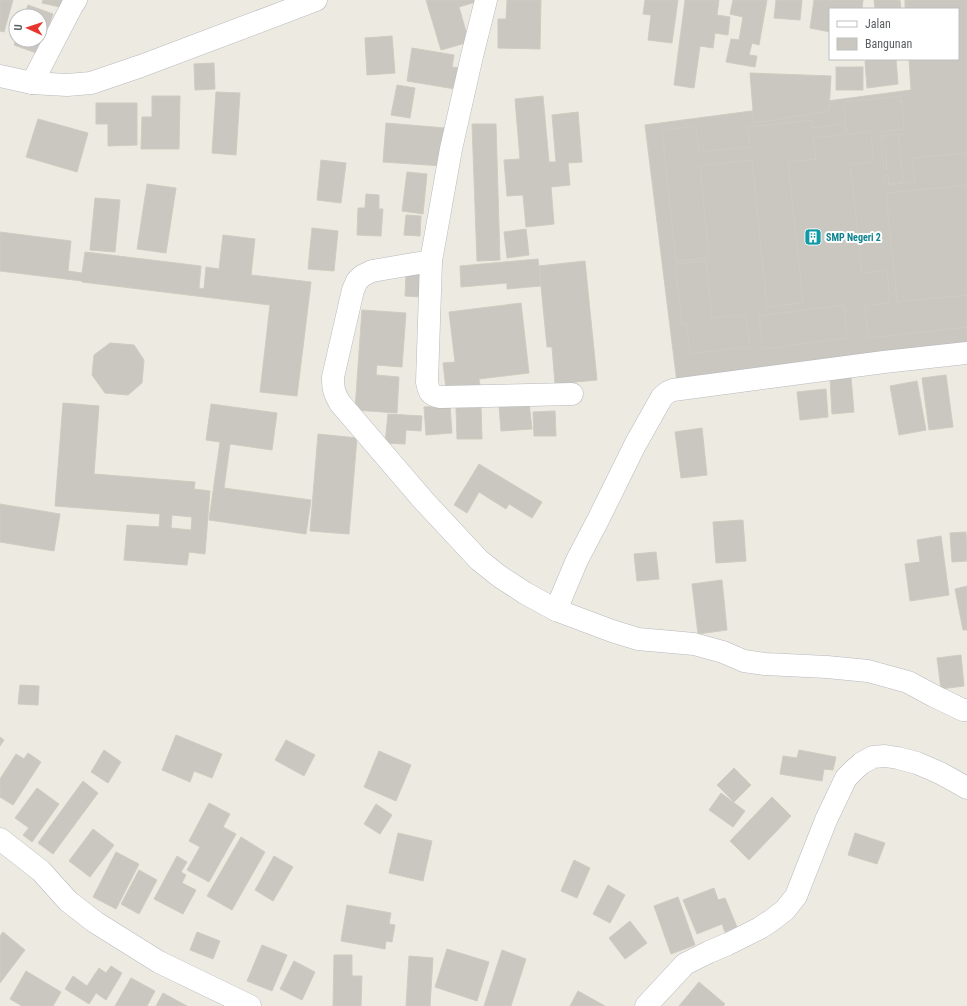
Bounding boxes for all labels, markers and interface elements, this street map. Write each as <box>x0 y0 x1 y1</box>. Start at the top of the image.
north arrow <box>8 8 48 48</box>
legend <box>829 8 959 60</box>
text: Jalan <box>865 17 891 31</box>
text: U <box>12 24 25 31</box>
text: Bangunan <box>865 37 912 51</box>
building icon: SMP Negeri 2 <box>803 227 823 247</box>
place label: SMP Negeri 2 <box>826 232 881 243</box>

